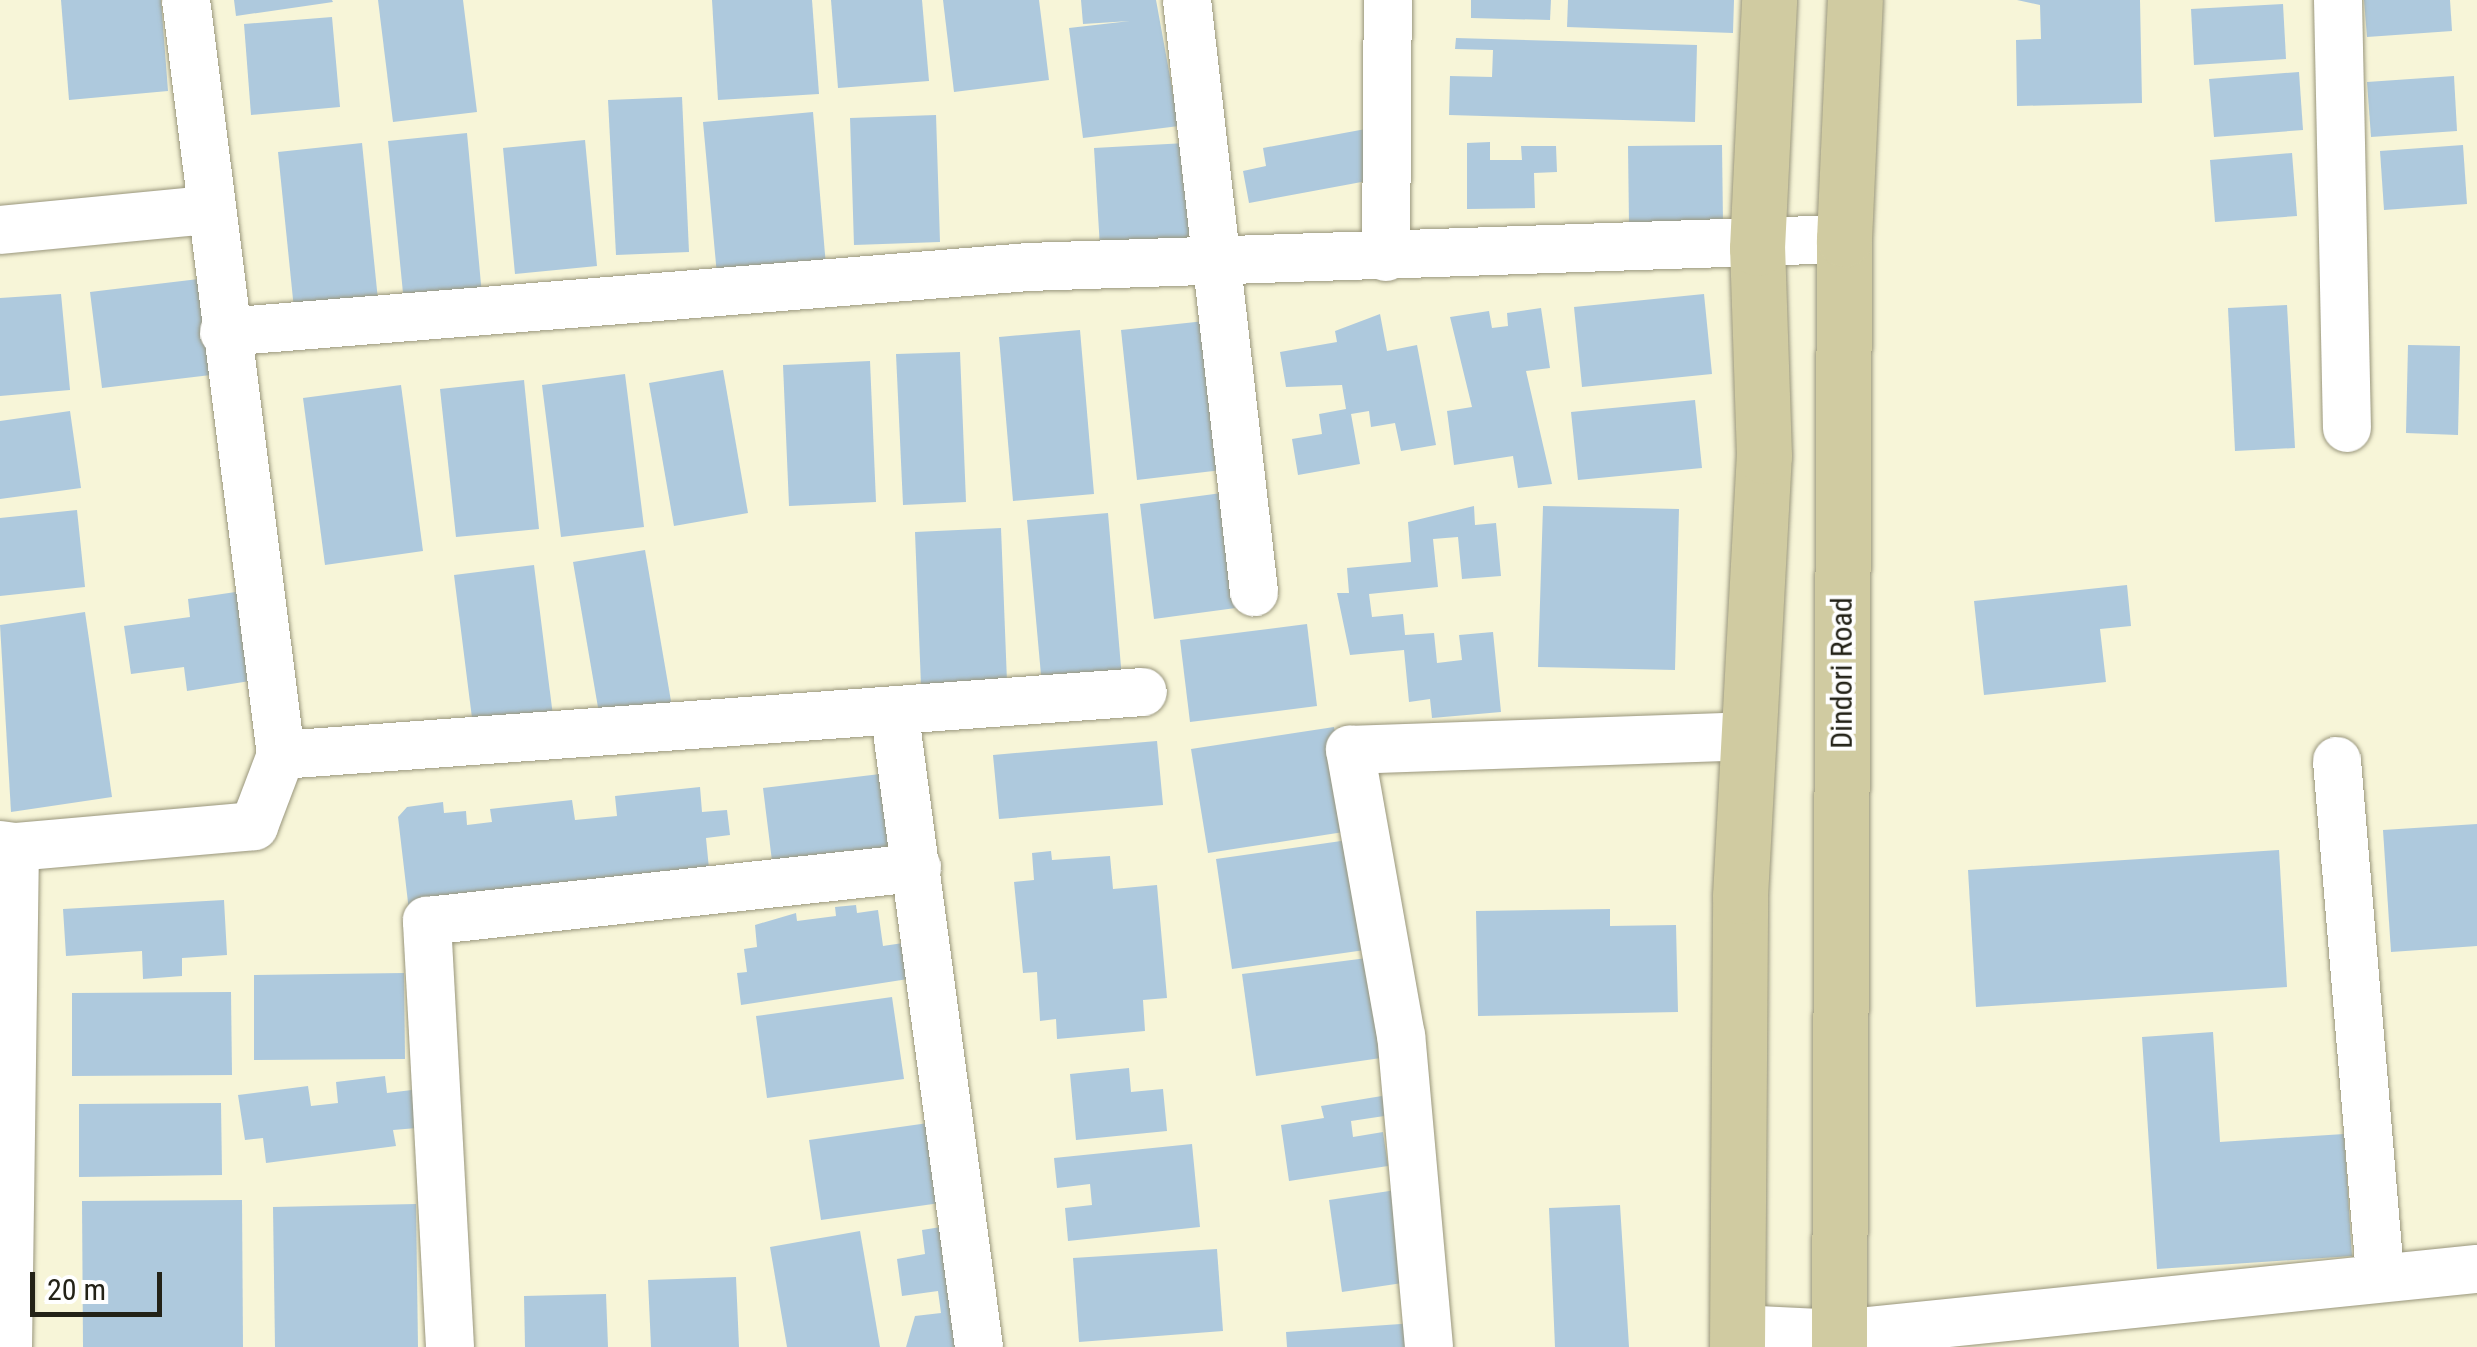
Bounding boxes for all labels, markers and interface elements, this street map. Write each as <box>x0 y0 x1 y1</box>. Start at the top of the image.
street label: Dindori Road <box>1824 597 1860 749</box>
scale bar <box>35 1252 168 1314</box>
text: 20 m <box>47 1272 106 1307</box>

